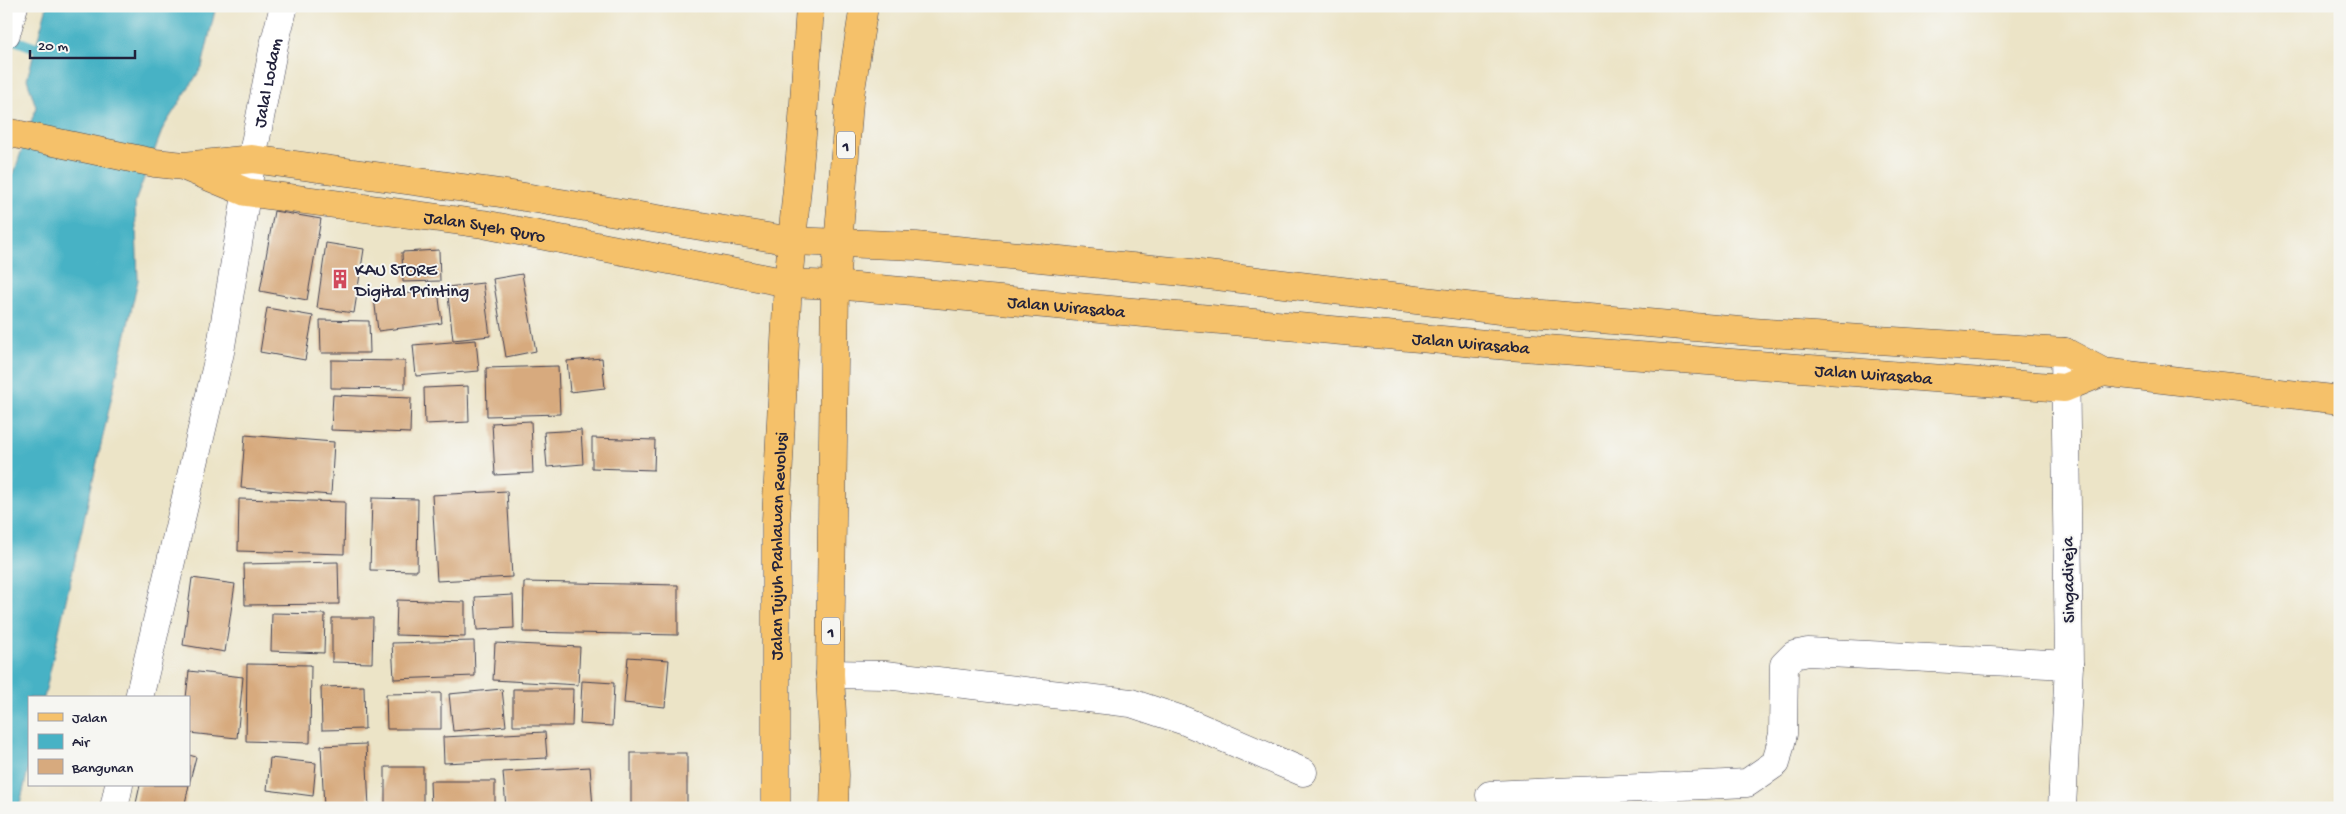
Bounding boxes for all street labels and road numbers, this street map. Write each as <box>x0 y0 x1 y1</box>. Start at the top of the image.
street label: Jalal Lodam <box>250 36 288 130</box>
road number: 1 <box>837 132 855 158</box>
street label: Jalan Syeh Quro <box>422 208 547 249</box>
street label: Jalan Wirasaba <box>1006 293 1127 324</box>
street label: Jalan Wirasaba <box>1411 329 1531 361</box>
street label: Jalan Wirasaba <box>1814 361 1934 391</box>
street label: Jalan Tujuh Pahlawan Revolusi <box>768 431 793 660</box>
street label: Singadireja <box>2058 536 2081 623</box>
road number: 1 <box>822 618 840 644</box>

